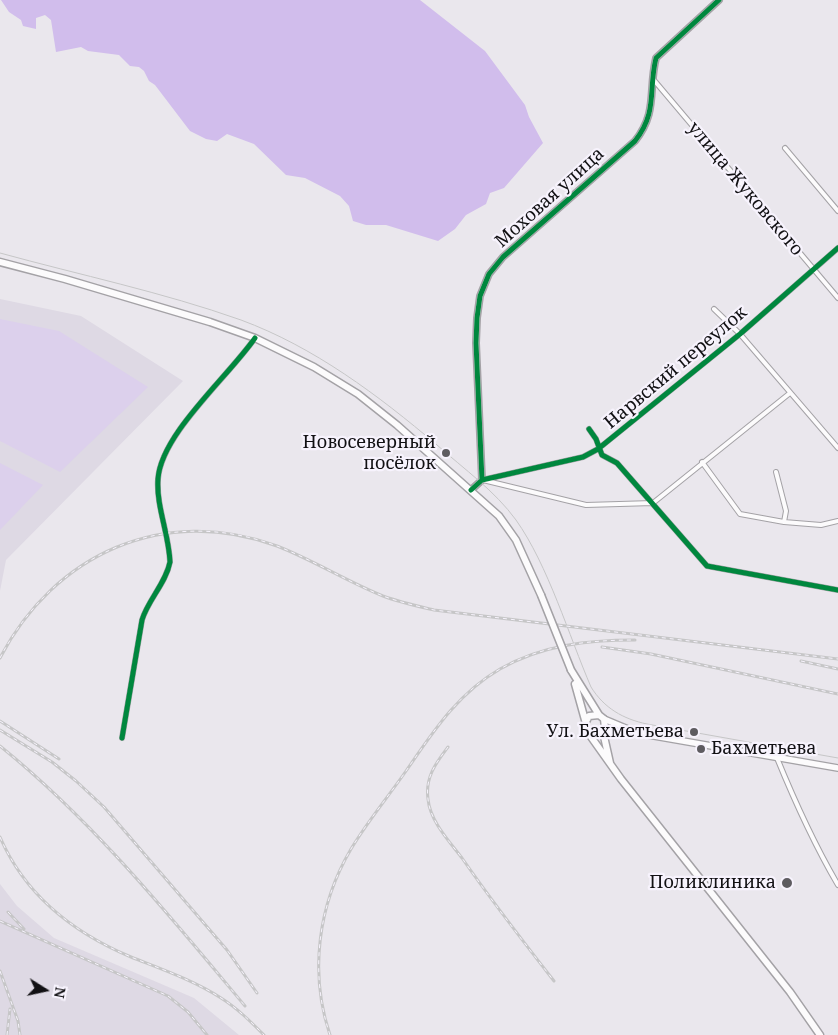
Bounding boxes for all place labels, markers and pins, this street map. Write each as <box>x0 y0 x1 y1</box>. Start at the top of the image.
place label: Новосеверный посёлок <box>302 432 436 474</box>
marker: Новосеверный посёлок <box>440 447 452 459</box>
place label: Ул. Бахметьева <box>547 721 684 743</box>
marker: Ул. Бахметьева <box>688 726 700 738</box>
place label: Бахметьева <box>711 738 817 760</box>
marker: Бахметьева <box>695 743 707 755</box>
place label: Поликлиника <box>649 872 776 894</box>
marker: Поликлиника <box>780 876 794 890</box>

